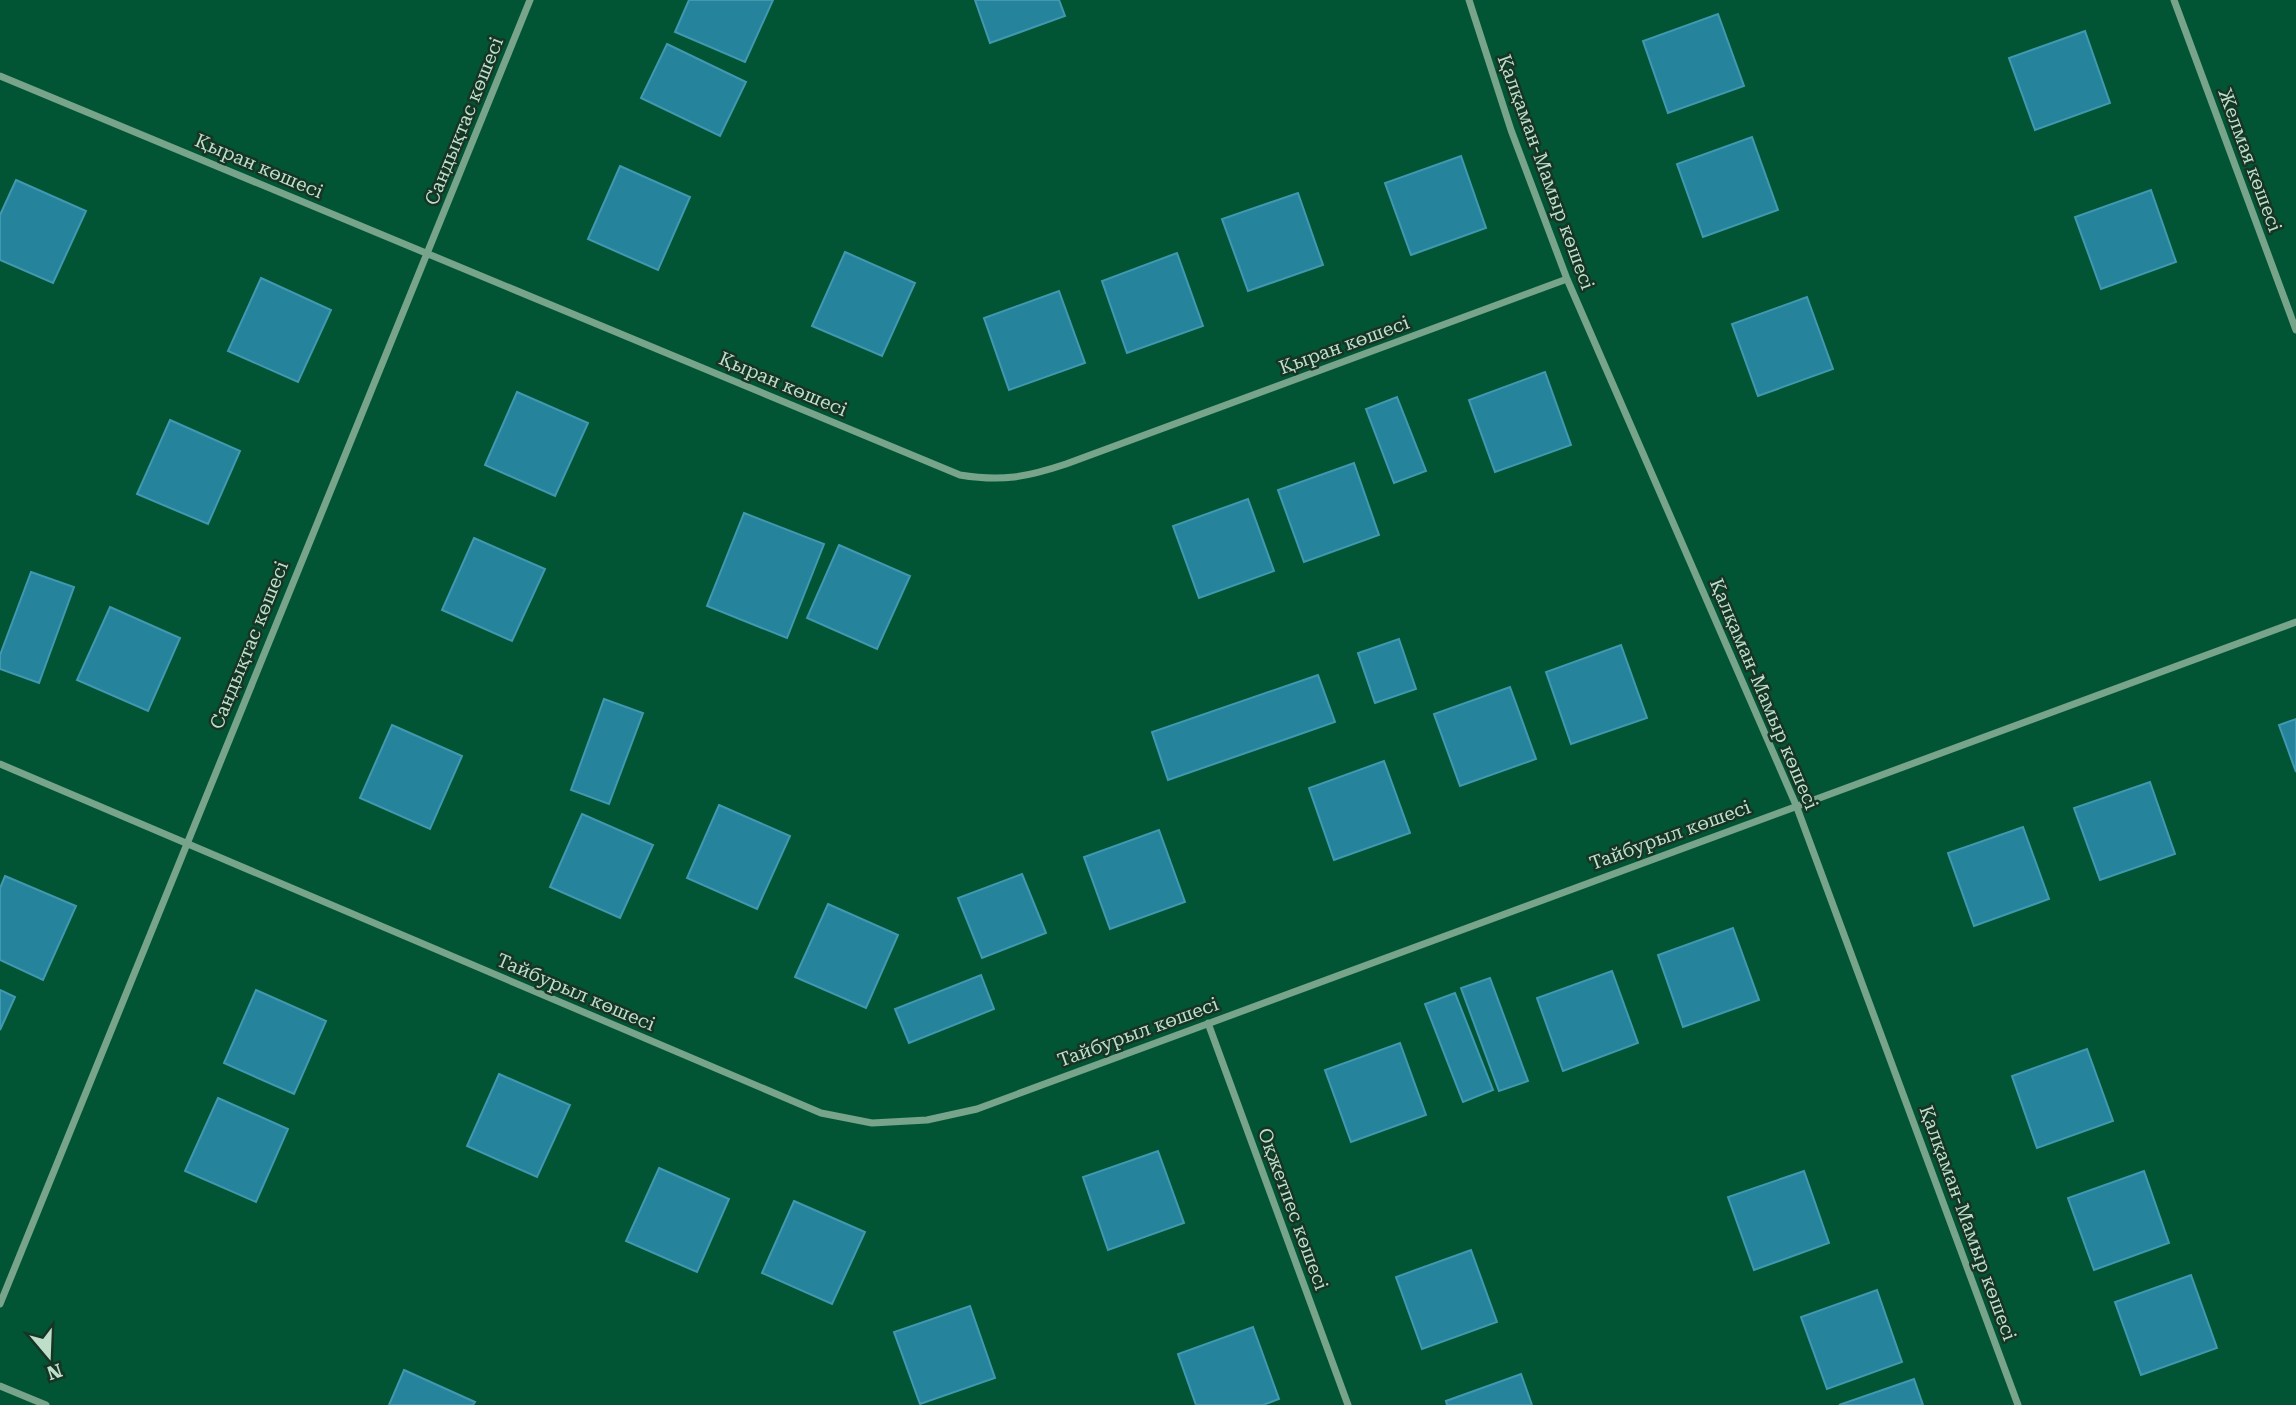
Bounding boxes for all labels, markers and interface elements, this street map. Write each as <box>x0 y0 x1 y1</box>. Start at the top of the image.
street label: Сандықтас көшесі <box>420 34 508 208</box>
street label: Қалқаман-Мамыр көшесі <box>1493 51 1599 293</box>
street label: Желмая көшесі <box>2213 85 2287 235</box>
street label: Қыран көшесі <box>191 129 327 203</box>
street label: Қыран көшесі <box>1276 311 1412 379</box>
street label: Қыран көшесі <box>715 347 851 421</box>
street label: Сандықтас көшесі <box>205 558 293 732</box>
street label: Қалқаман-Мамыр көшесі <box>1705 575 1823 813</box>
street label: Тайбурыл көшесі <box>1586 795 1754 875</box>
street label: Тайбурыл көшесі <box>493 948 659 1036</box>
street label: Тайбурыл көшесі <box>1054 992 1222 1072</box>
street label: Қалқаман-Мамыр көшесі <box>1915 1102 2021 1344</box>
street label: Оқжетпес көшесі <box>1253 1125 1333 1293</box>
north arrow <box>14 1321 84 1391</box>
text: N <box>43 1358 65 1385</box>

